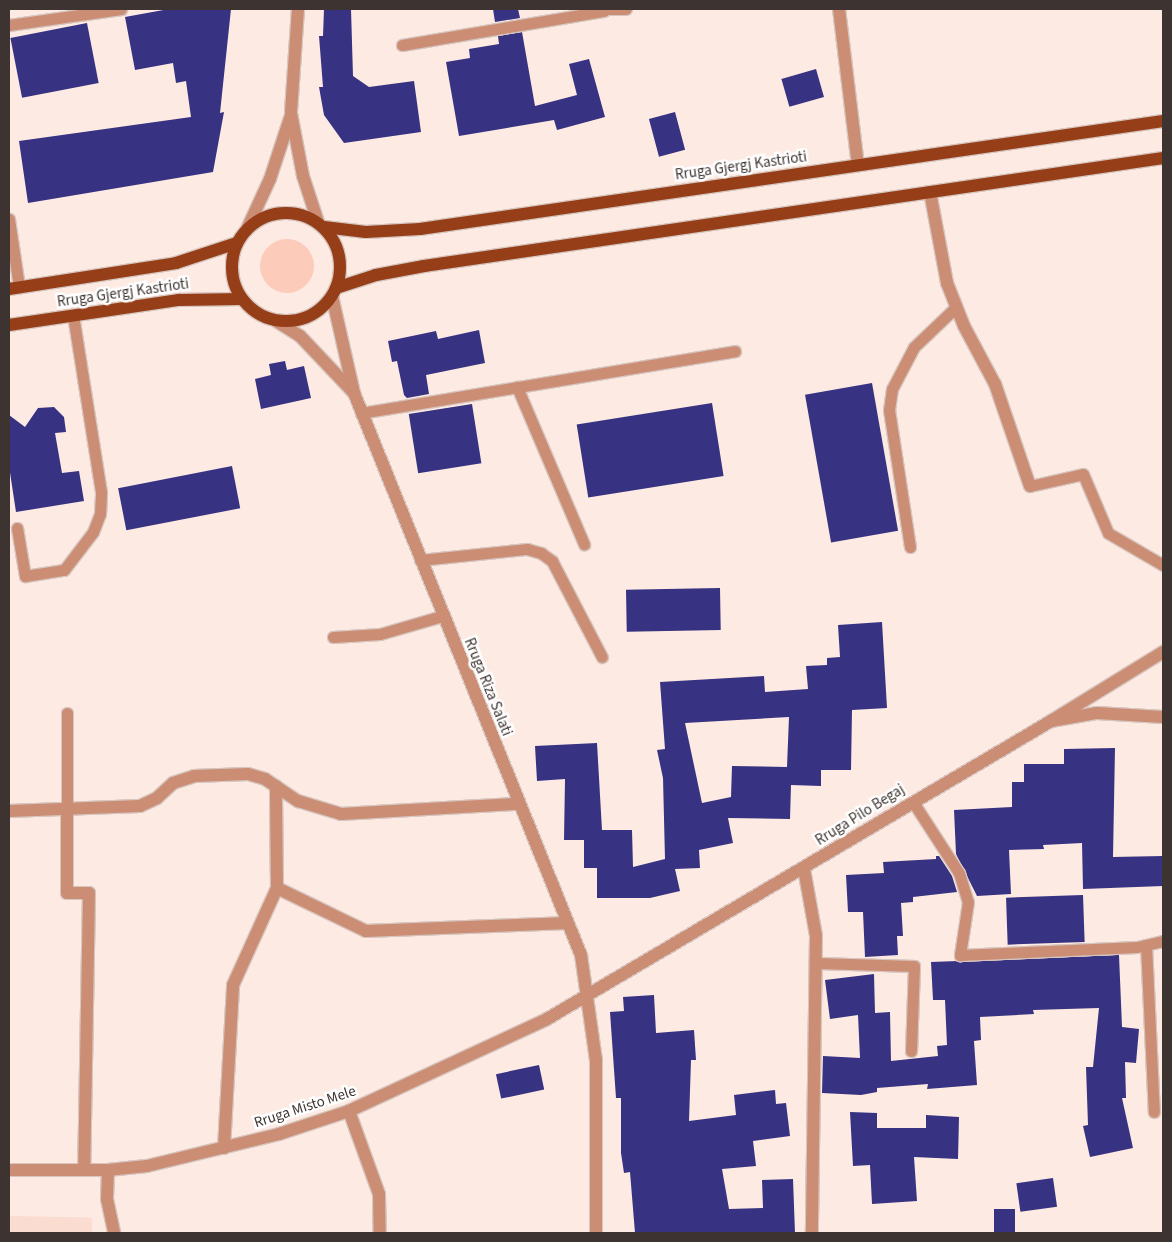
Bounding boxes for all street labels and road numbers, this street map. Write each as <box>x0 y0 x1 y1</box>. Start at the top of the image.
street label: Rruga Gjergj Kastrioti <box>674 148 808 184</box>
street label: Rruga Gjergj Kastrioti <box>56 275 190 311</box>
street label: Rruga Riza Salati <box>460 635 516 739</box>
street label: Rruga Pilo Begaj <box>812 780 908 850</box>
street label: Rruga Misto Mele <box>252 1082 358 1132</box>

